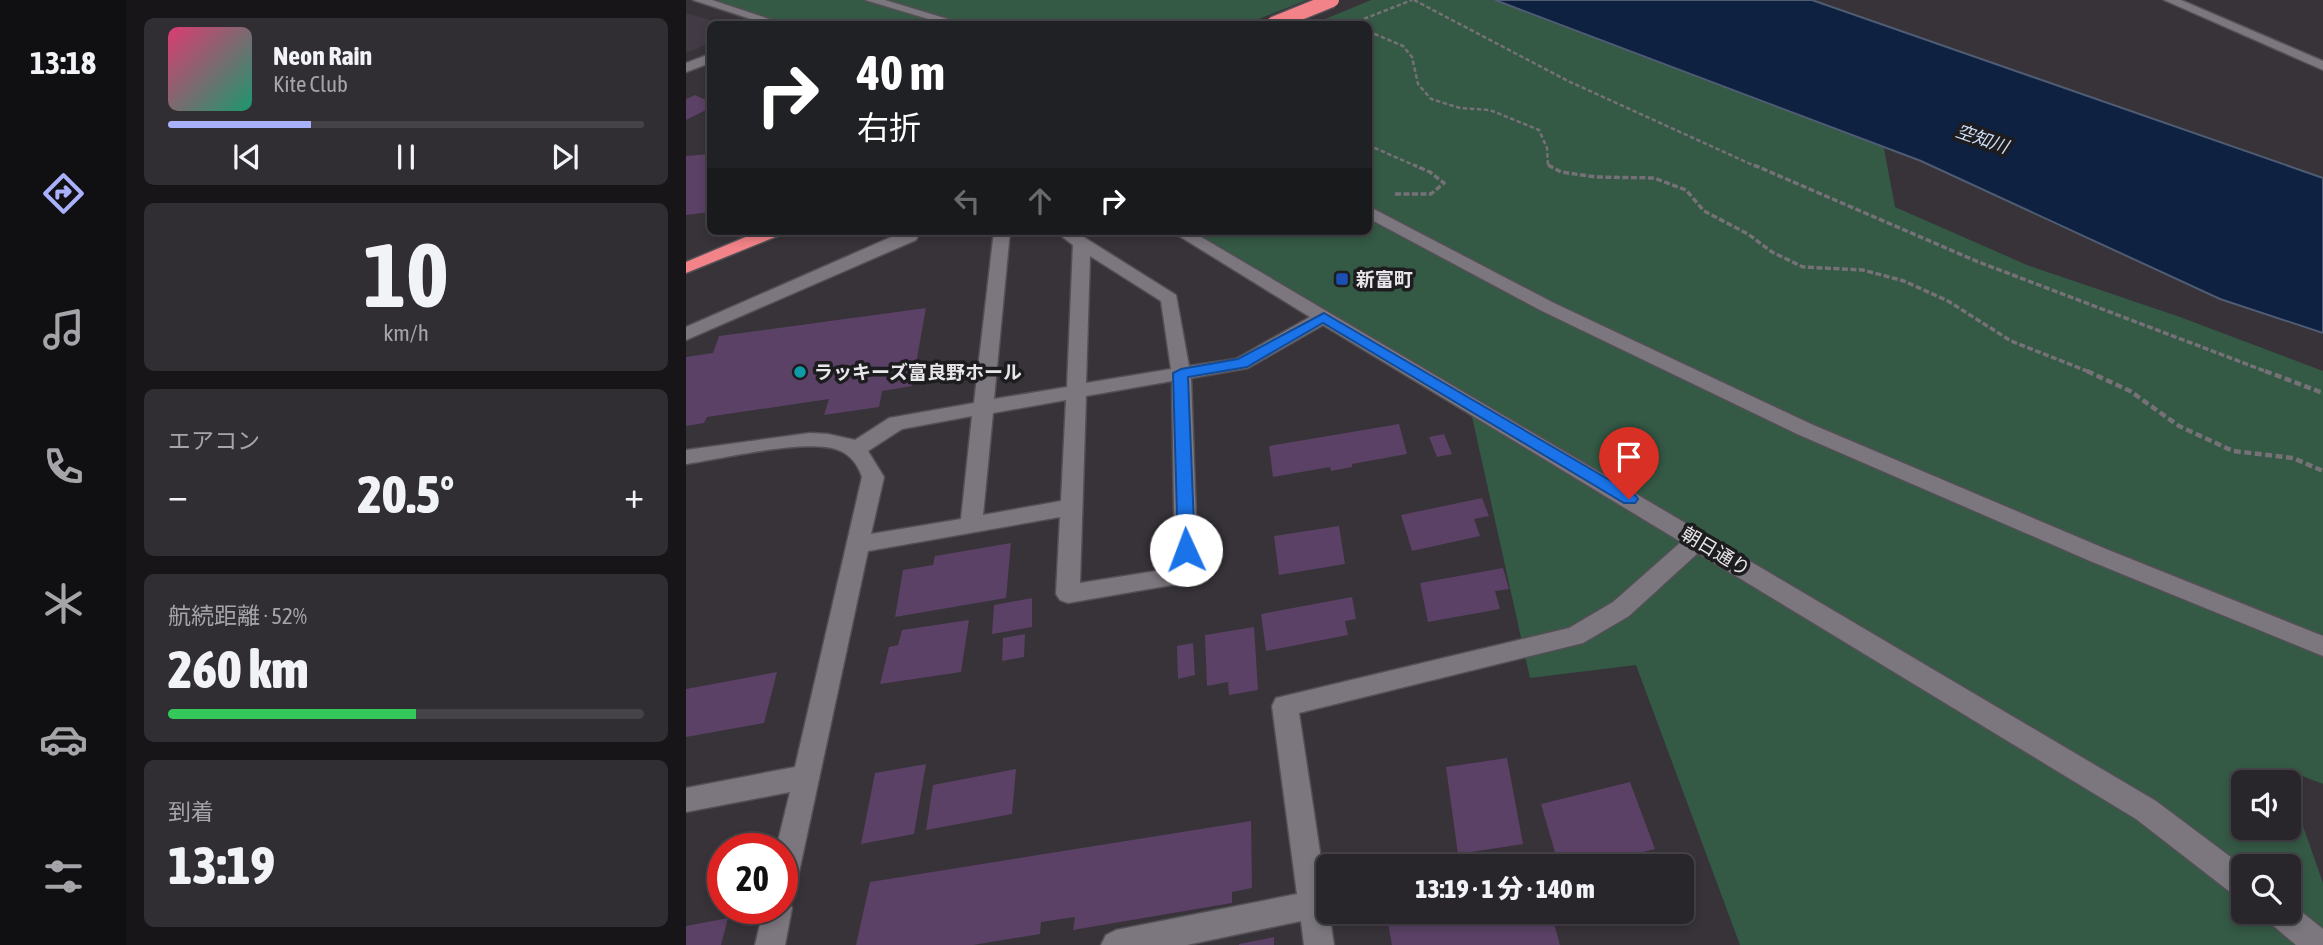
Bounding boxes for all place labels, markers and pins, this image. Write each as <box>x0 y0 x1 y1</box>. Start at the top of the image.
place label: 新富町 <box>1356 268 1413 290</box>
marker: 新富町 <box>1334 271 1350 287</box>
place label: ラッキーズ富良野ホール <box>814 361 1022 383</box>
marker: ラッキーズ富良野ホール <box>792 364 808 380</box>
pin <box>1599 427 1659 499</box>

